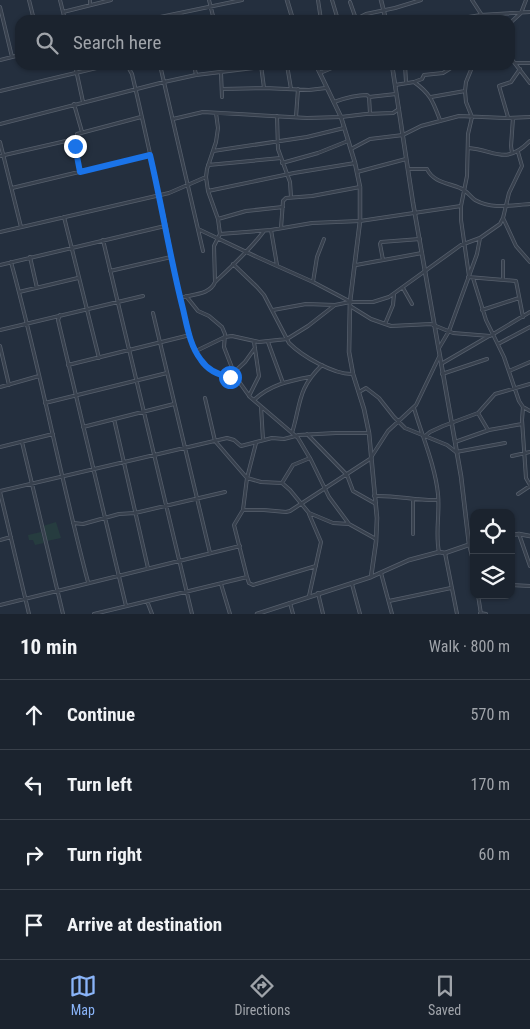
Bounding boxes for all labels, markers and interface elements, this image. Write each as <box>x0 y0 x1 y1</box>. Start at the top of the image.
search box <box>15 15 515 70</box>
icon: search <box>33 29 61 57</box>
text: Search here <box>73 31 161 54</box>
route end <box>64 135 87 158</box>
route start <box>219 366 242 389</box>
map controls <box>470 509 515 599</box>
button: locate <box>470 509 515 554</box>
button: layers <box>470 554 515 599</box>
text: 10 min <box>20 635 77 659</box>
text: Walk · 800 m <box>429 637 510 656</box>
icon: ahead <box>20 701 48 729</box>
text: Continue <box>67 703 135 726</box>
text: 570 m <box>471 705 510 724</box>
icon: left <box>20 771 48 799</box>
text: Turn left <box>67 773 132 796</box>
text: 170 m <box>471 775 510 794</box>
icon: right <box>20 841 48 869</box>
text: Turn right <box>67 843 142 866</box>
text: 60 m <box>478 845 510 864</box>
icon: arrive <box>20 911 48 939</box>
text: Arrive at destination <box>67 913 222 936</box>
tab: Map <box>69 972 97 1018</box>
tab: Directions <box>234 972 290 1018</box>
tab: Saved <box>428 972 461 1018</box>

